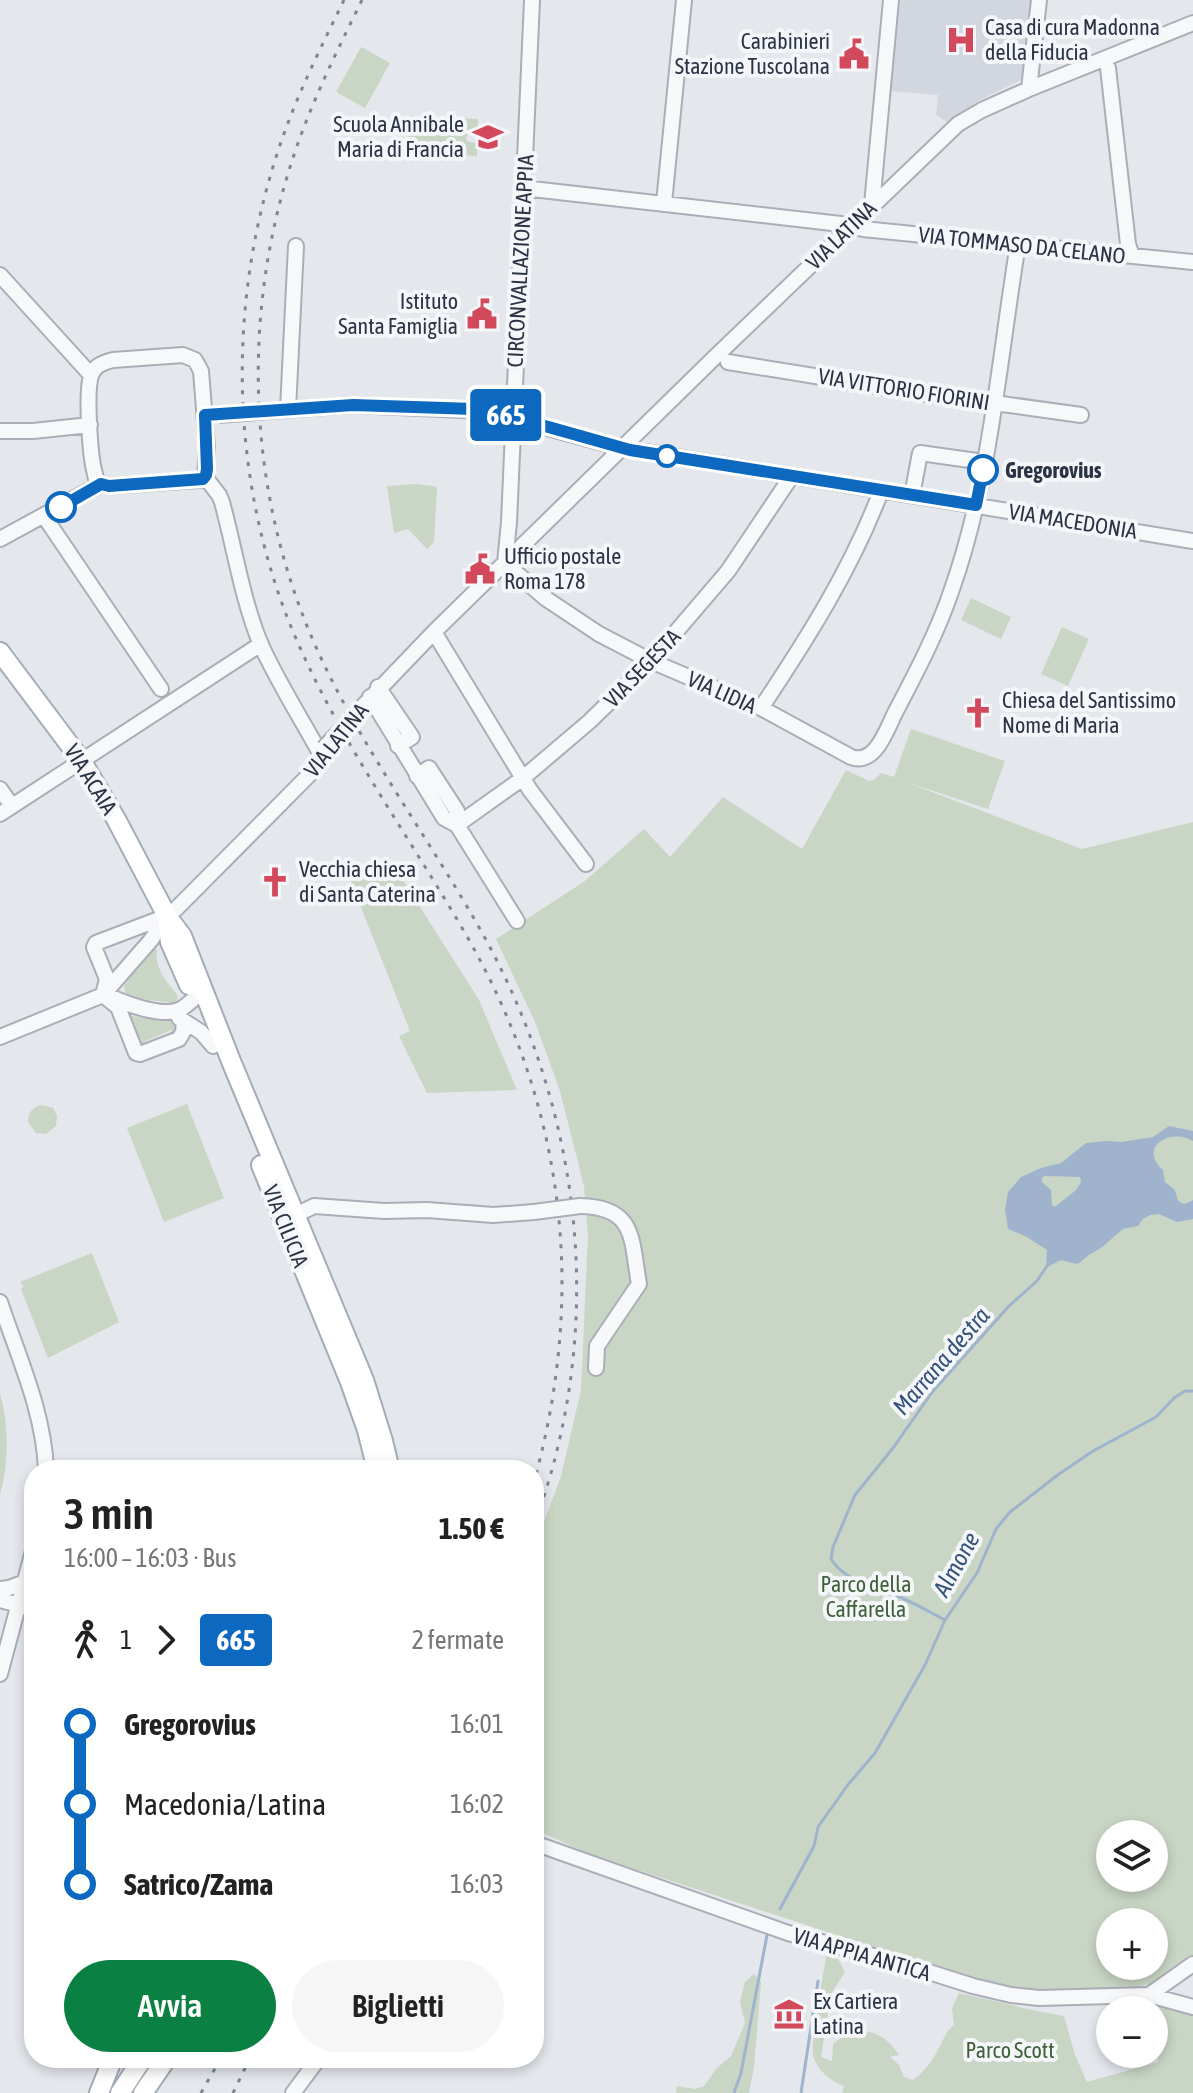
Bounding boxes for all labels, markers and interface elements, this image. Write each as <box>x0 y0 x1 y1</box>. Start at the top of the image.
place label: Casa di cura Madonna della Fiducia <box>985 14 1160 65</box>
hospital icon: Casa di cura Madonna della Fiducia <box>944 23 978 57</box>
place label: Carabinieri Stazione Tuscolana <box>675 28 830 79</box>
public building icon: Carabinieri Stazione Tuscolana <box>837 37 871 71</box>
place label: Scuola Annibale Maria di Francia <box>333 111 464 162</box>
school or university icon: Scuola Annibale Maria di Francia <box>471 120 505 154</box>
street label: CIRCONVALLAZIONE APPIA <box>501 154 539 368</box>
street label: VIA LATINA <box>800 195 882 275</box>
street label: VIA TOMMASO DA CELANO <box>917 221 1127 269</box>
place label: Istituto Santa Famiglia <box>338 288 458 339</box>
public building icon: Istituto Santa Famiglia <box>465 297 499 331</box>
street label: VIA VITTORIO FIORINI <box>816 363 992 415</box>
line badge: 665 <box>460 389 552 441</box>
text: 665 <box>486 399 526 431</box>
unlabelled marker <box>656 445 678 467</box>
marker: Gregorovius <box>968 455 998 485</box>
place label: Gregorovius <box>1005 457 1102 483</box>
unlabelled marker <box>46 492 76 522</box>
street label: VIA MACEDONIA <box>1007 498 1139 544</box>
place label: Ufficio postale Roma 178 <box>504 543 621 594</box>
public building icon: Ufficio postale Roma 178 <box>463 552 497 586</box>
street label: VIA SEGESTA <box>598 623 686 713</box>
street label: VIA LIDIA <box>683 665 761 719</box>
place label: Chiesa del Santissimo Nome di Maria <box>1002 687 1176 738</box>
church icon: Chiesa del Santissimo Nome di Maria <box>961 696 995 730</box>
street label: VIA LATINA <box>298 698 374 782</box>
street label: VIA ACAIA <box>59 739 123 819</box>
place label: Vecchia chiesa di Santa Caterina <box>299 856 436 907</box>
church icon: Vecchia chiesa di Santa Caterina <box>258 865 292 899</box>
street label: VIA CILICIA <box>258 1181 314 1271</box>
water label: Marrana destra <box>887 1302 995 1420</box>
text: 3 min <box>64 1488 154 1538</box>
text: 1.50 € <box>439 1511 504 1545</box>
water label: Almone <box>927 1527 985 1602</box>
text: 16:00 – 16:03 · Bus <box>64 1543 236 1573</box>
park label: Parco della Caffarella <box>821 1571 911 1622</box>
icon: walk <box>64 1618 108 1662</box>
icon: forward <box>144 1618 188 1662</box>
text: 665 <box>216 1624 256 1656</box>
text: 1 <box>120 1625 132 1655</box>
text: 2 fermate <box>412 1625 504 1655</box>
text: Gregorovius <box>124 1707 256 1741</box>
text: 16:01 <box>450 1709 504 1739</box>
text: Macedonia/Latina <box>124 1787 326 1821</box>
text: 16:02 <box>450 1789 504 1819</box>
map controls <box>1096 1820 1168 2068</box>
button: layers <box>1096 1820 1168 1892</box>
text: Satrico/Zama <box>124 1867 273 1901</box>
text: 16:03 <box>450 1869 504 1899</box>
button: + <box>1096 1908 1168 1980</box>
street label: VIA APPIA ANTICA <box>790 1922 934 1986</box>
button: Avvia <box>64 1960 276 2052</box>
button: Biglietti <box>292 1960 504 2052</box>
place label: Ex Cartiera Latina <box>813 1988 898 2039</box>
button: − <box>1096 1996 1168 2068</box>
museum icon: Ex Cartiera Latina <box>772 1997 806 2031</box>
park label: Parco Scott <box>966 2037 1054 2063</box>

